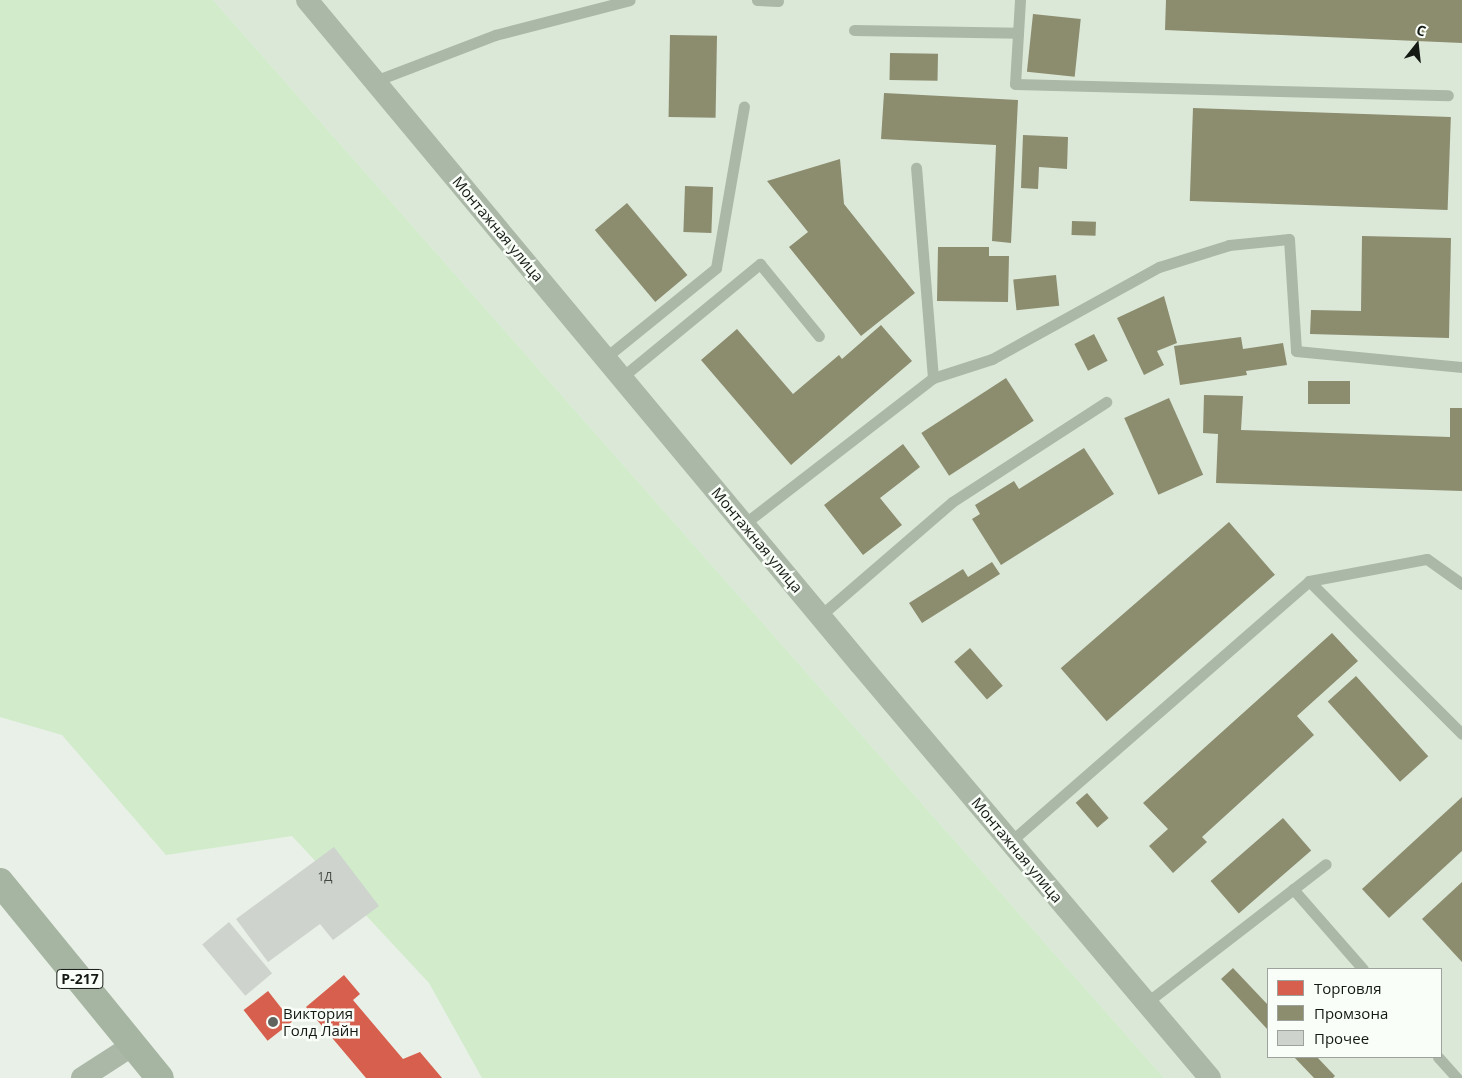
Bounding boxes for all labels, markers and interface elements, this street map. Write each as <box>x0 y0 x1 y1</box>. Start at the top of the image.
north arrow <box>1392 20 1442 70</box>
text: С <box>1414 20 1428 40</box>
street label: Монтажная улица <box>449 173 547 285</box>
street label: Монтажная улица <box>708 484 806 596</box>
street label: Монтажная улица <box>968 794 1066 906</box>
house number: 1Д <box>317 870 333 884</box>
road number: Р-217 <box>56 968 104 991</box>
legend <box>1267 968 1442 1058</box>
text: Торговля <box>1314 978 1381 998</box>
text: Промзона <box>1314 1003 1388 1023</box>
place label: Виктория Голд Лайн <box>283 1004 359 1039</box>
marker: Виктория Голд Лайн <box>267 1016 279 1028</box>
text: Прочее <box>1314 1028 1369 1048</box>

